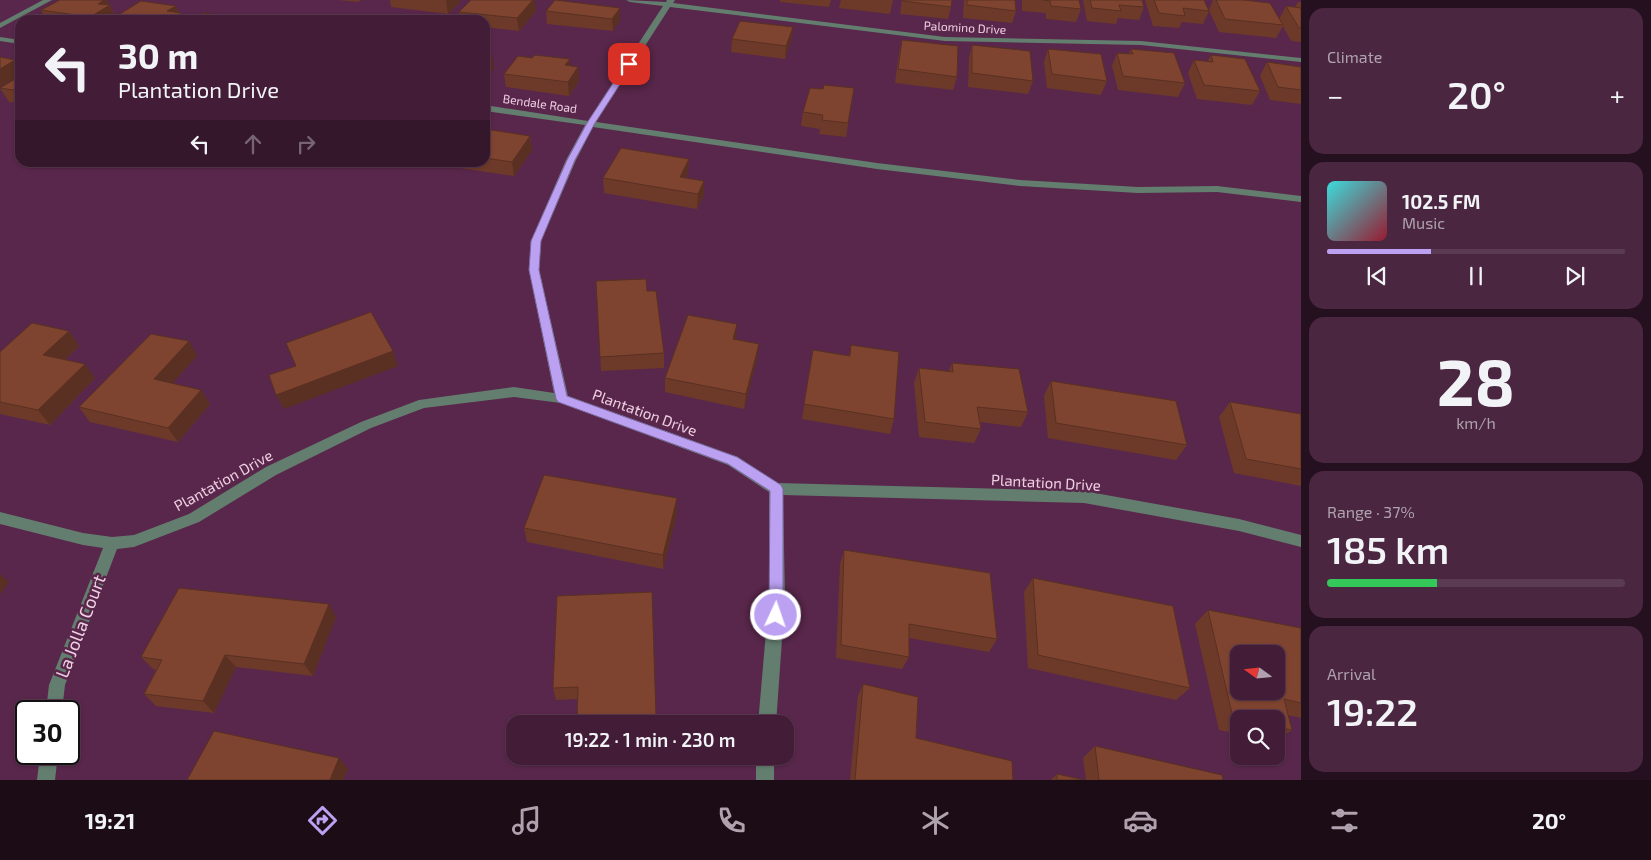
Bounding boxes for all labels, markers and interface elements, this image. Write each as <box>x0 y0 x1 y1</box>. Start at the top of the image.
street label: Palomino Drive <box>923 18 1007 36</box>
text: 30 m <box>118 34 198 76</box>
icon: left <box>35 35 100 100</box>
pin <box>608 43 650 85</box>
text: Climate <box>1327 47 1382 66</box>
icon: arrive <box>615 50 643 78</box>
text: 20° <box>1447 71 1506 117</box>
text: Plantation Drive <box>118 76 279 102</box>
text: − <box>1327 78 1343 112</box>
text: + <box>1610 78 1625 112</box>
street label: Bendale Road <box>502 91 578 115</box>
icon: left <box>186 130 214 158</box>
icon: ahead <box>239 130 267 158</box>
icon: right <box>292 130 320 158</box>
text: 102.5 FM <box>1402 190 1480 213</box>
text: Music <box>1402 213 1445 232</box>
icon: previous <box>1363 262 1391 290</box>
icon: pause <box>1462 262 1490 290</box>
icon: next <box>1561 262 1589 290</box>
text: 28 <box>1437 341 1515 419</box>
street label: Plantation Drive <box>590 385 700 439</box>
text: km/h <box>1456 413 1496 432</box>
street label: Plantation Drive <box>171 446 275 514</box>
street label: Plantation Drive <box>991 470 1101 494</box>
text: Range · 37% <box>1327 502 1415 521</box>
text: 185 km <box>1327 526 1449 572</box>
street label: La Jolla Court <box>50 571 110 681</box>
position arrow <box>749 588 801 640</box>
north arrow <box>1230 645 1285 700</box>
map controls <box>1230 645 1285 765</box>
text: Arrival <box>1327 664 1376 683</box>
text: 19:22 <box>1327 688 1418 734</box>
speed limit sign: 30 <box>15 700 80 765</box>
button: search <box>1230 710 1285 765</box>
text: 19:22 · 1 min · 230 m <box>565 728 735 751</box>
icon: directions <box>305 803 340 838</box>
icon: music <box>509 803 544 838</box>
icon: phone <box>714 803 749 838</box>
icon: climate <box>918 803 953 838</box>
icon: car <box>1123 803 1158 838</box>
icon: filters <box>1327 803 1362 838</box>
text: 19:21 <box>85 807 135 833</box>
text: 20° <box>1532 807 1566 833</box>

